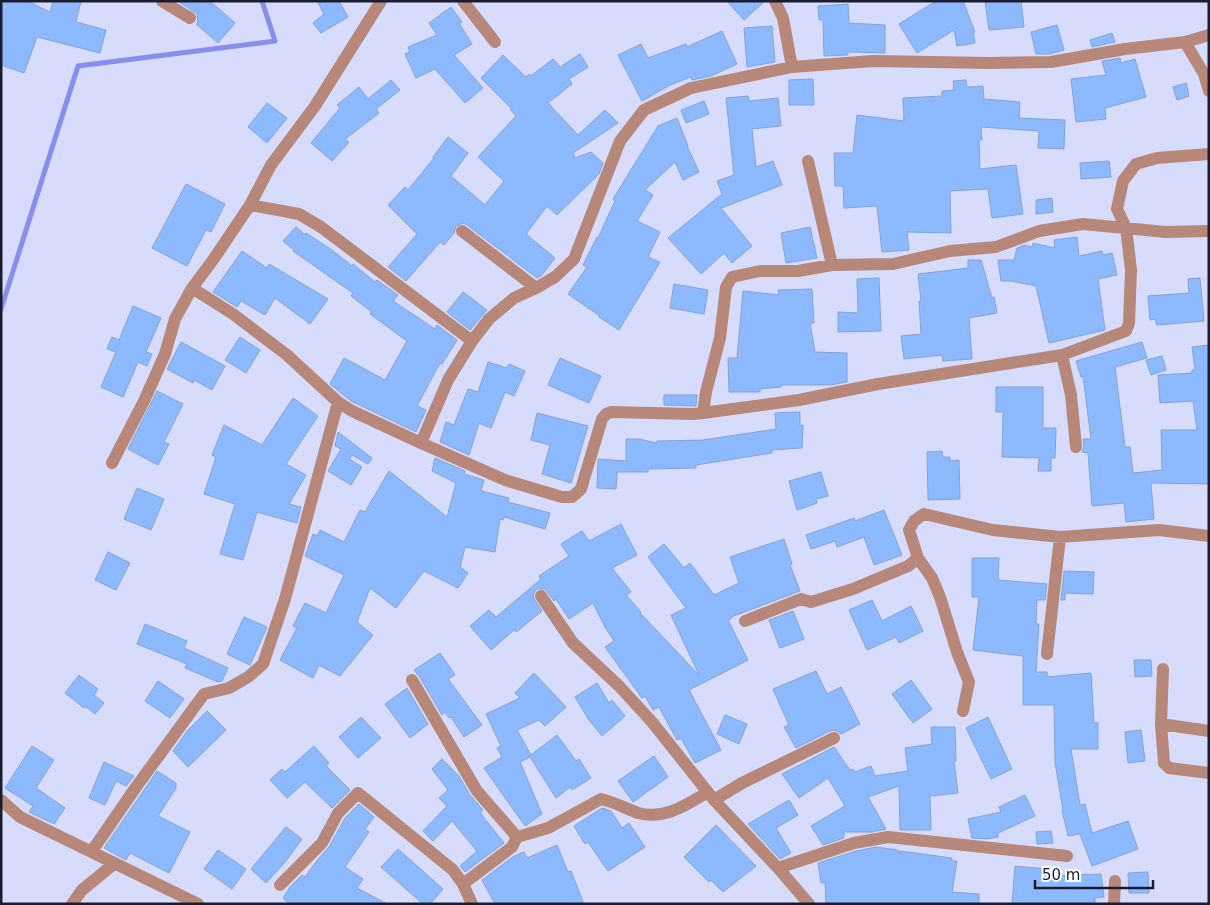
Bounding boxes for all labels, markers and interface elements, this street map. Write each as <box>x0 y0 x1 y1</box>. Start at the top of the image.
scale bar <box>1035 858 1152 890</box>
text: 50 m <box>1042 866 1080 884</box>

